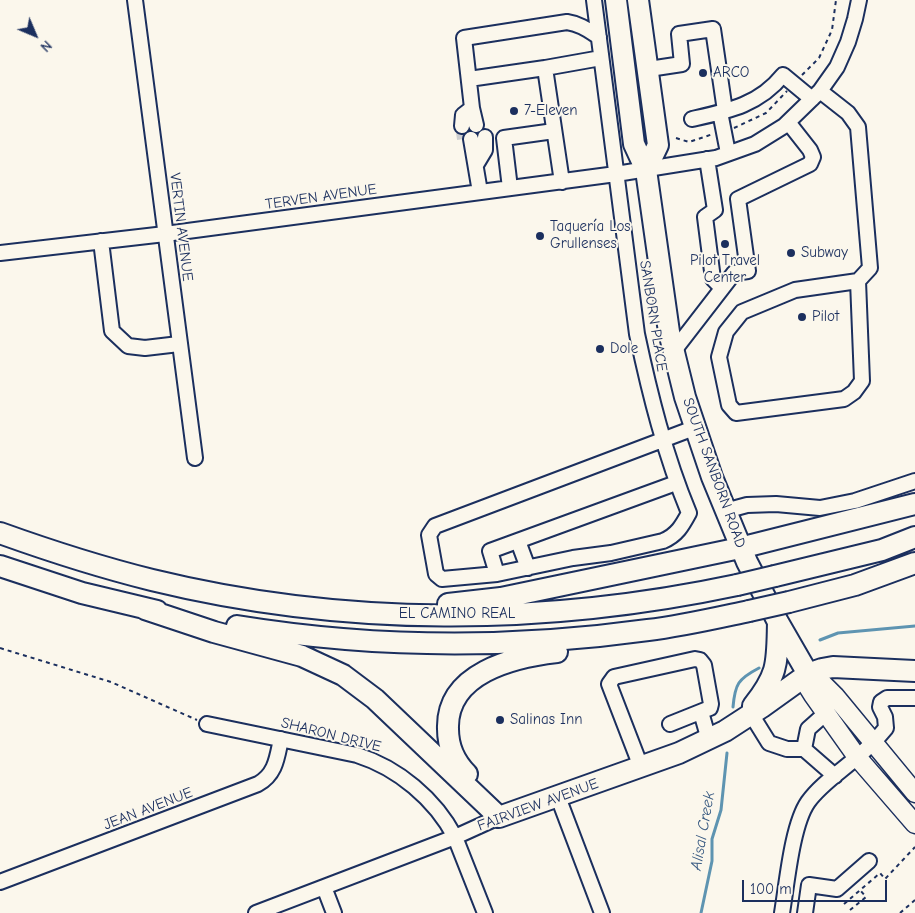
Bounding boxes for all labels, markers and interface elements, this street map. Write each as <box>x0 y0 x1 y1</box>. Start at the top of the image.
north arrow <box>10 10 60 60</box>
text: N <box>37 37 55 55</box>
place label: ARCO <box>713 64 750 82</box>
marker: ARCO <box>697 67 709 79</box>
place label: 7-Eleven <box>524 102 578 120</box>
marker: 7-Eleven <box>508 105 520 117</box>
street label: VERTIN AVENUE <box>165 172 197 282</box>
street label: TERVEN AVENUE <box>264 180 378 214</box>
place label: Taquería Los Grullenses <box>550 218 631 253</box>
marker: Taquería Los Grullenses <box>534 230 546 242</box>
marker: Pilot Travel Center <box>719 238 731 250</box>
place label: Subway <box>801 244 848 262</box>
marker: Subway <box>785 247 797 259</box>
place label: Pilot Travel Center <box>690 252 760 287</box>
street label: SANBORN PLACE <box>635 259 671 373</box>
place label: Pilot <box>812 308 839 326</box>
marker: Pilot <box>796 311 808 323</box>
place label: Dole <box>610 340 638 358</box>
marker: Dole <box>594 343 606 355</box>
street label: SOUTH SANBORN ROAD <box>678 396 750 550</box>
street label: EL CAMINO REAL <box>399 605 515 623</box>
place label: Salinas Inn <box>510 711 582 729</box>
street label: SHARON DRIVE <box>279 714 383 756</box>
marker: Salinas Inn <box>494 714 506 726</box>
street label: FAIRVIEW AVENUE <box>475 775 601 835</box>
street label: JEAN AVENUE <box>101 784 195 834</box>
water label: Alisal Creek <box>687 790 719 872</box>
scale bar <box>745 870 890 902</box>
text: 100 m <box>750 880 792 898</box>

